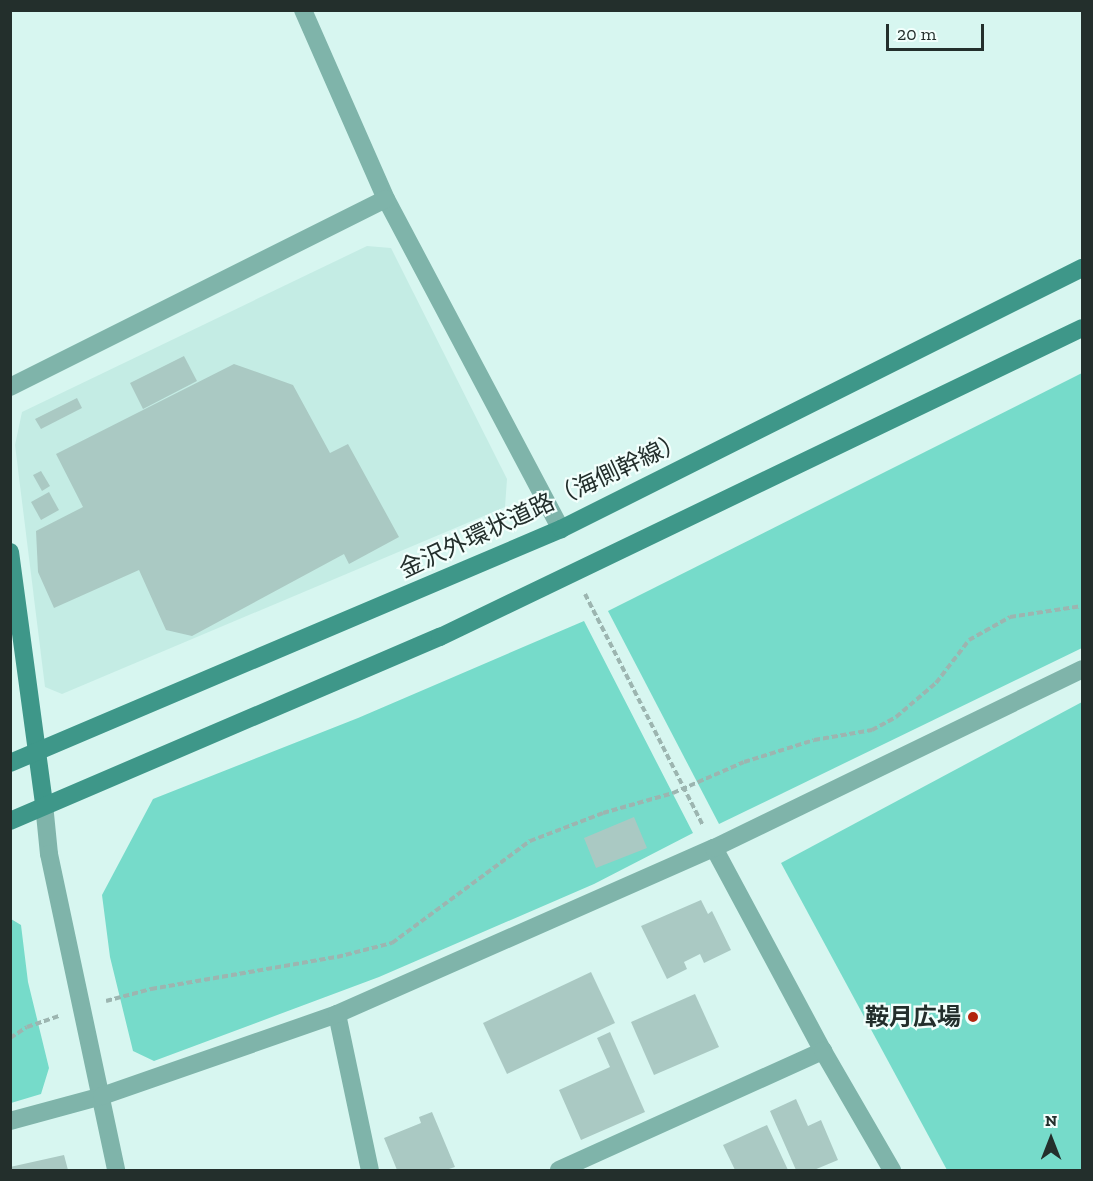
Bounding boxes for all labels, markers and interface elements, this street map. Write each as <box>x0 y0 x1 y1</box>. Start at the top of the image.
scale bar <box>889 12 986 50</box>
text: 20 m <box>897 23 936 45</box>
street label: 金沢外環状道路（海側幹線） <box>395 426 689 584</box>
place label: 鞍月広場 <box>865 1003 961 1031</box>
marker: 鞍月広場 <box>966 1010 980 1024</box>
north arrow <box>1021 1109 1081 1169</box>
text: N <box>1045 1111 1057 1130</box>

